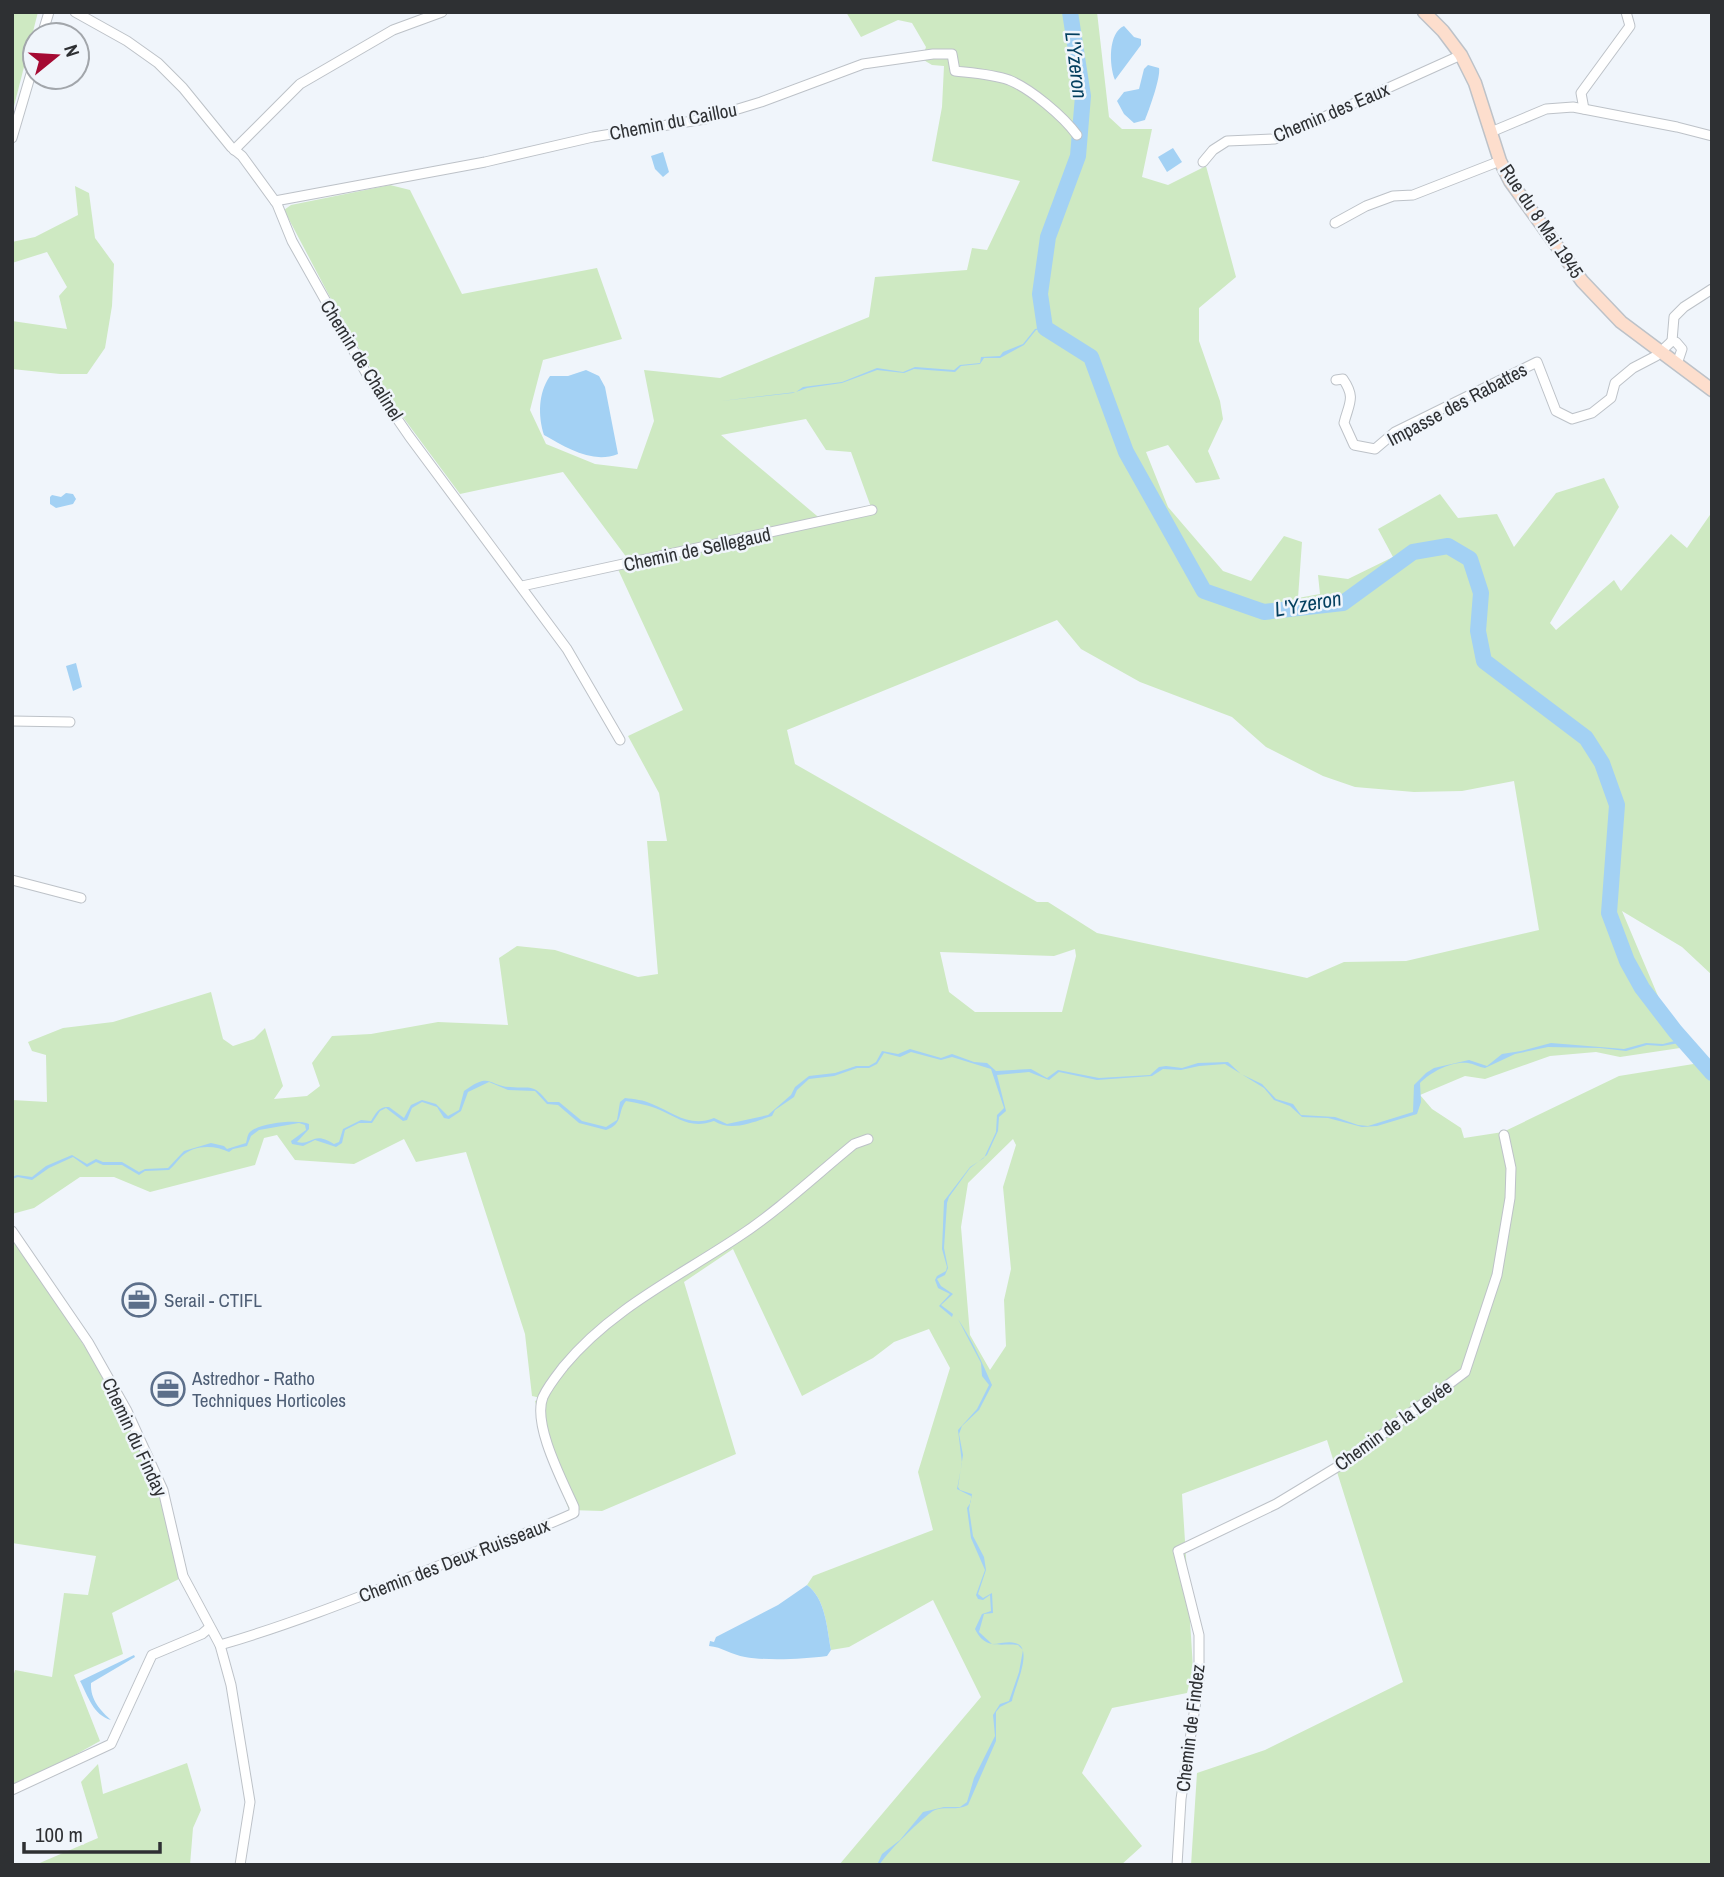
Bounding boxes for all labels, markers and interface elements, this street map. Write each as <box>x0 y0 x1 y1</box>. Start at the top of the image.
north arrow <box>21 21 91 91</box>
water label: L'Yzeron <box>1058 30 1095 100</box>
text: N <box>58 41 86 60</box>
street label: Chemin des Eaux <box>1269 76 1393 148</box>
street label: Chemin du Caillou <box>607 96 739 146</box>
street label: Rue du 8 Mai 1945 <box>1494 159 1590 283</box>
street label: Chemin de Chalinel <box>314 295 410 425</box>
street label: Impasse des Rabattes <box>1382 356 1532 452</box>
street label: Chemin de Sellegaud <box>621 521 773 577</box>
water label: L'Yzeron <box>1272 583 1344 624</box>
office icon: Serail - CTIFL <box>120 1281 158 1319</box>
place label: Serail - CTIFL <box>164 1287 262 1313</box>
place label: Astredhor - Ratho Techniques Horticoles <box>191 1365 346 1413</box>
office icon: Astredhor - Ratho Techniques Horticoles <box>149 1370 187 1408</box>
street label: Chemin du Finday <box>96 1373 174 1501</box>
street label: Chemin de la Levée <box>1329 1373 1457 1477</box>
street label: Chemin des Deux Ruisseaux <box>355 1511 553 1608</box>
street label: Chemin de Findez <box>1169 1663 1211 1793</box>
scale bar <box>24 1811 161 1855</box>
text: 100 m <box>35 1820 83 1849</box>

